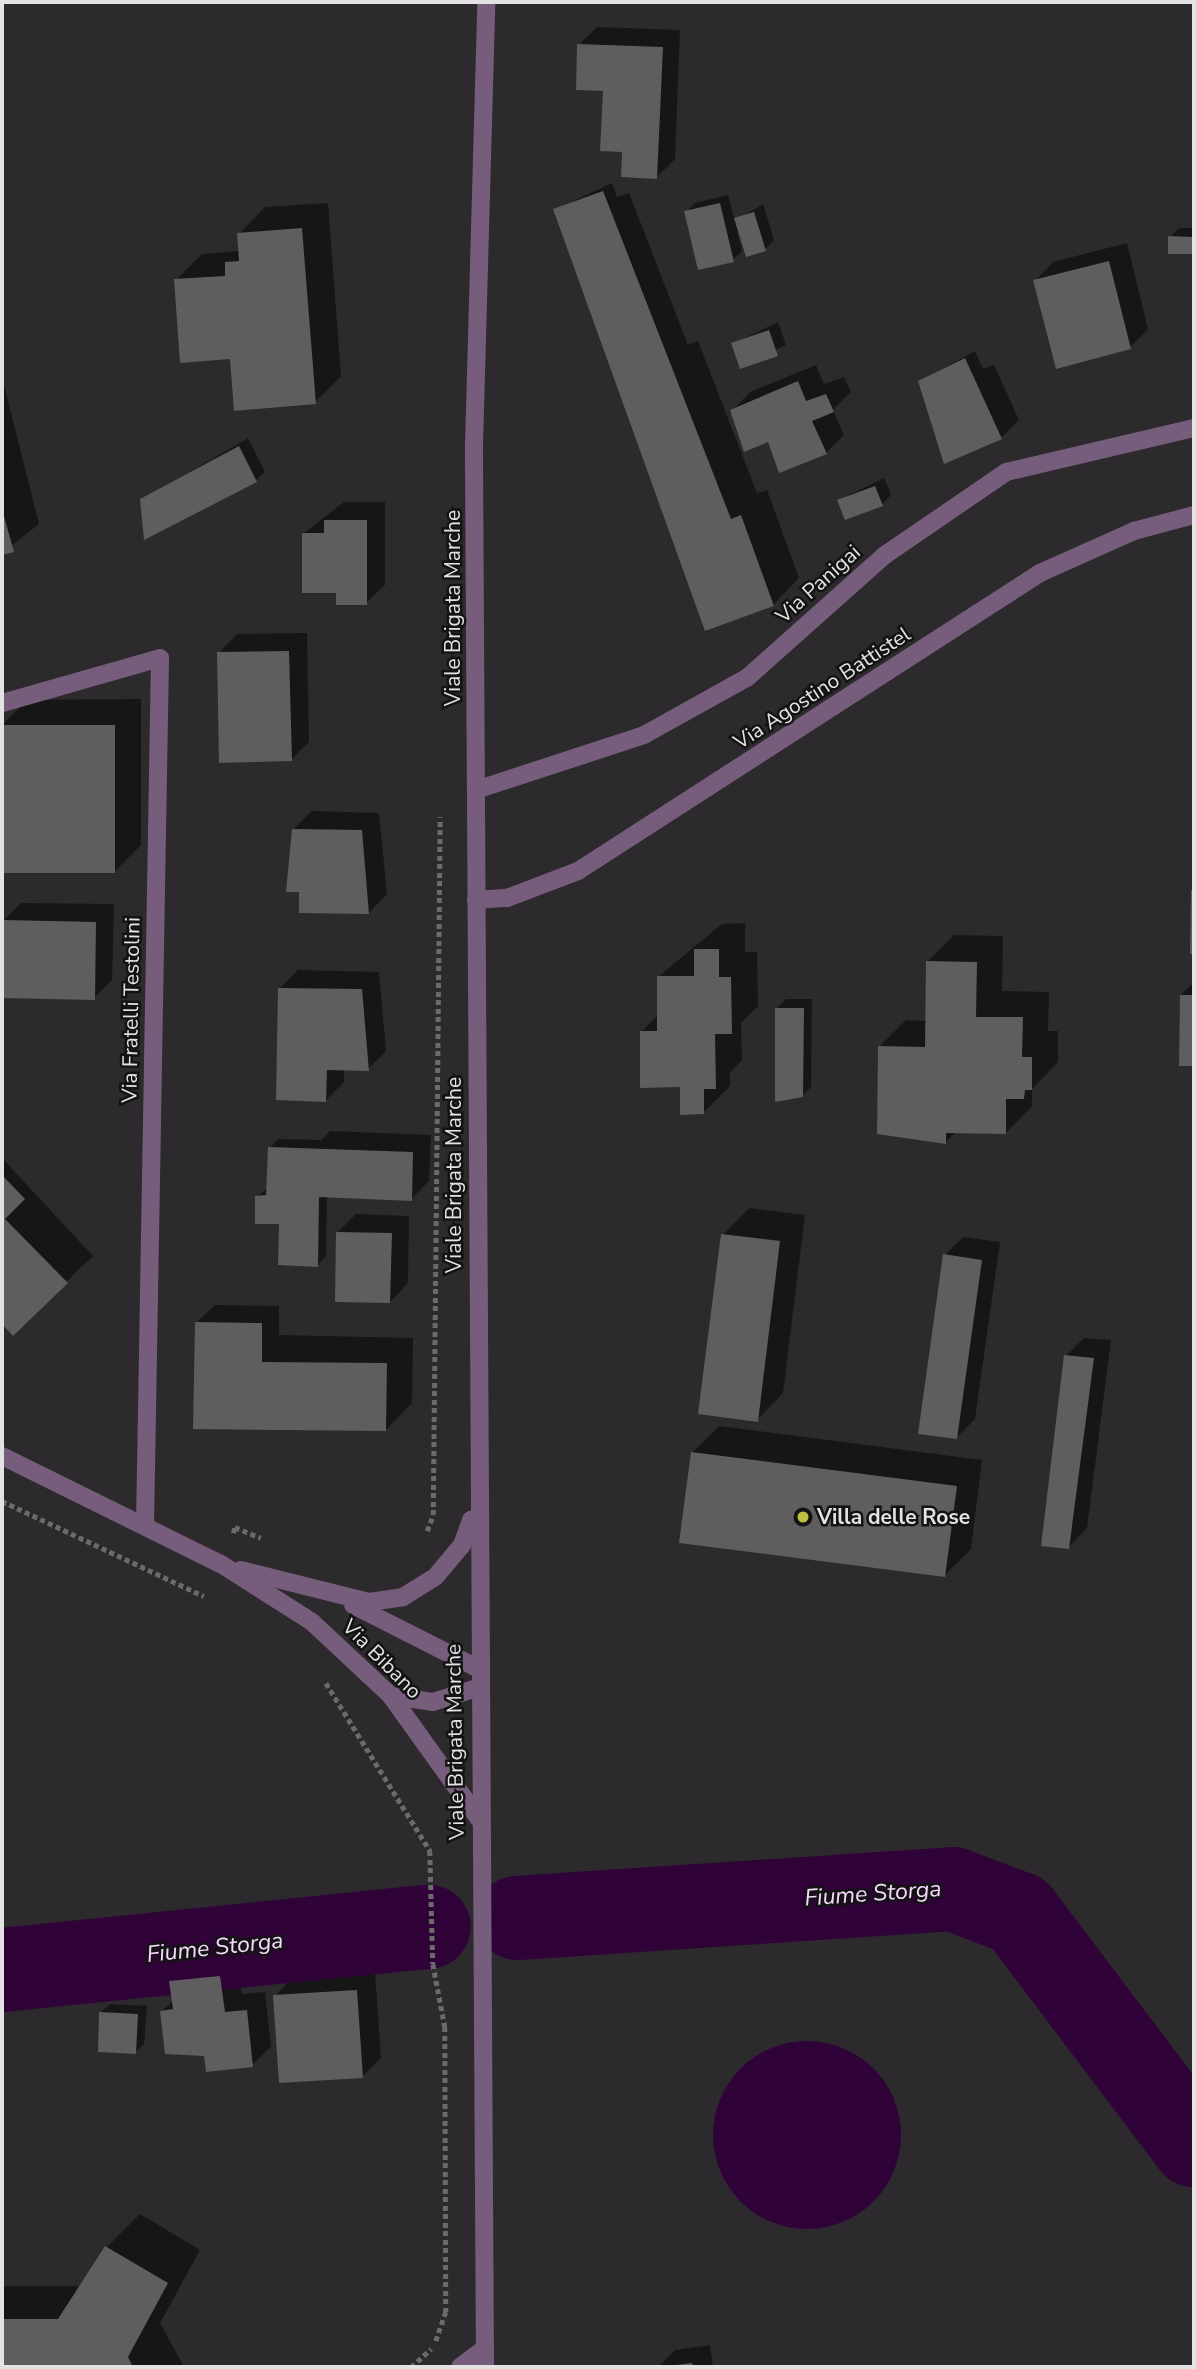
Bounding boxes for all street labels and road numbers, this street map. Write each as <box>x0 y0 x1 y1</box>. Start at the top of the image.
street label: Viale Brigata Marche <box>440 510 466 706</box>
street label: Via Panigai <box>771 540 865 628</box>
street label: Via Agostino Battistel <box>729 621 915 755</box>
street label: Via Fratelli Testolini <box>117 917 145 1103</box>
street label: Viale Brigata Marche <box>441 1077 467 1273</box>
street label: Via Bibano <box>337 1614 427 1704</box>
street label: Viale Brigata Marche <box>441 1644 469 1840</box>

